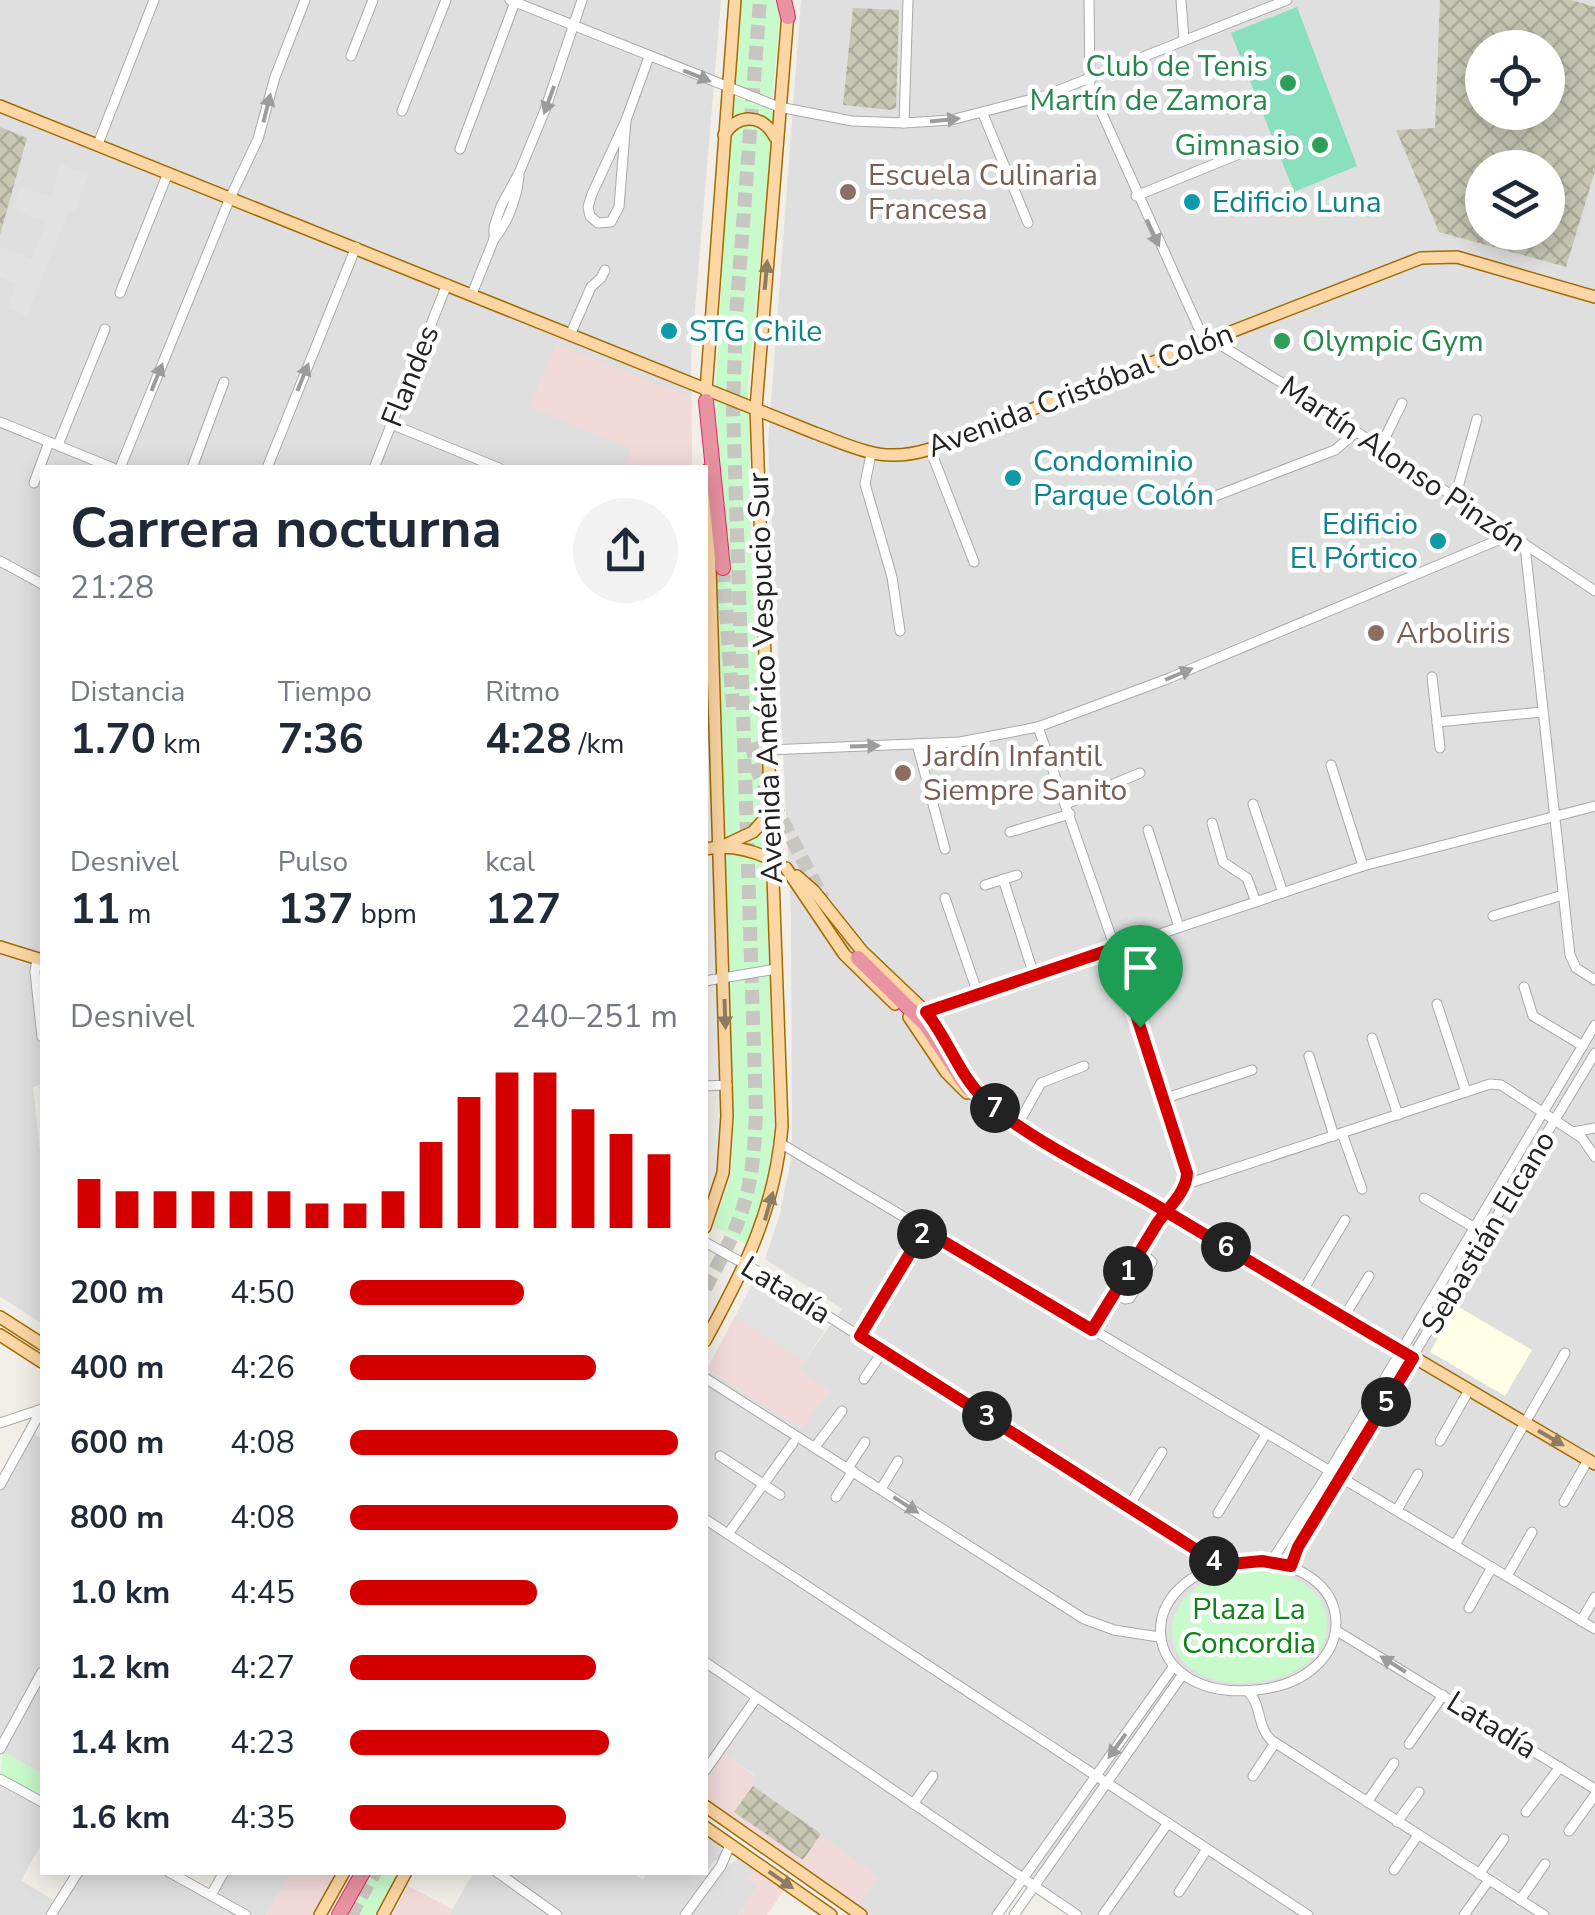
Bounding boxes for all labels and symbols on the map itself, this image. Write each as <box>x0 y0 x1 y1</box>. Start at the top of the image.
place label: Club de Tenis Martín de Zamora <box>1029 46 1268 121</box>
one-way arrow <box>683 69 713 85</box>
marker: Club de Tenis Martín de Zamora <box>1277 72 1299 94</box>
one-way arrow <box>541 86 556 116</box>
one-way arrow <box>260 92 276 123</box>
one-way arrow <box>930 112 962 128</box>
place label: Gimnasio <box>1175 125 1300 166</box>
marker: Gimnasio <box>1309 134 1331 156</box>
place label: Escuela Culinaria Francesa <box>868 155 1098 230</box>
marker: Escuela Culinaria Francesa <box>837 181 859 203</box>
place label: Edificio Luna <box>1212 182 1382 223</box>
marker: Edificio Luna <box>1181 191 1203 213</box>
one-way arrow <box>1145 219 1162 248</box>
one-way arrow <box>758 259 774 291</box>
place label: STG Chile <box>689 311 822 352</box>
street label: Avenida Cristóbal Colón <box>921 313 1239 468</box>
street label: Flandes <box>372 319 449 433</box>
marker: STG Chile <box>658 320 680 342</box>
place label: Olympic Gym <box>1302 321 1484 362</box>
marker: Olympic Gym <box>1271 330 1293 352</box>
one-way arrow <box>149 362 165 392</box>
one-way arrow <box>295 362 311 392</box>
street label: Martín Alonso Pinzón <box>1272 367 1534 562</box>
place label: Condominio Parque Colón <box>1033 441 1214 516</box>
marker: Condominio Parque Colón <box>1002 467 1024 489</box>
street label: Avenida Américo Vespucio Sur <box>738 471 793 884</box>
place label: Edificio El Pórtico <box>1290 504 1418 579</box>
marker: Edificio El Pórtico <box>1427 530 1449 552</box>
place label: Arboliris <box>1396 613 1511 654</box>
marker: Arboliris <box>1365 622 1387 644</box>
one-way arrow <box>1164 665 1194 681</box>
place label: Jardín Infantil Siempre Sanito <box>922 736 1127 811</box>
one-way arrow <box>850 738 882 754</box>
marker: Jardín Infantil Siempre Sanito <box>892 762 914 784</box>
pin <box>1098 925 1183 1028</box>
one-way arrow <box>718 998 734 1030</box>
pin: 7 <box>970 1083 1020 1133</box>
street label: Sebastián Elcano <box>1412 1123 1565 1341</box>
one-way arrow <box>761 1190 777 1221</box>
pin: 2 <box>897 1209 947 1259</box>
pin: 6 <box>1201 1222 1251 1272</box>
pin: 1 <box>1103 1246 1153 1296</box>
street label: Latadía <box>733 1247 839 1334</box>
pin: 5 <box>1361 1377 1411 1427</box>
pin: 3 <box>962 1391 1012 1441</box>
one-way arrow <box>1537 1430 1566 1447</box>
one-way arrow <box>892 1495 919 1513</box>
pin: 4 <box>1189 1536 1239 1586</box>
park label: Plaza La Concordia <box>1182 1589 1316 1664</box>
one-way arrow <box>1380 1655 1407 1674</box>
street label: Latadía <box>1439 1682 1545 1769</box>
one-way arrow <box>1108 1732 1127 1759</box>
one-way arrow <box>767 1870 794 1889</box>

